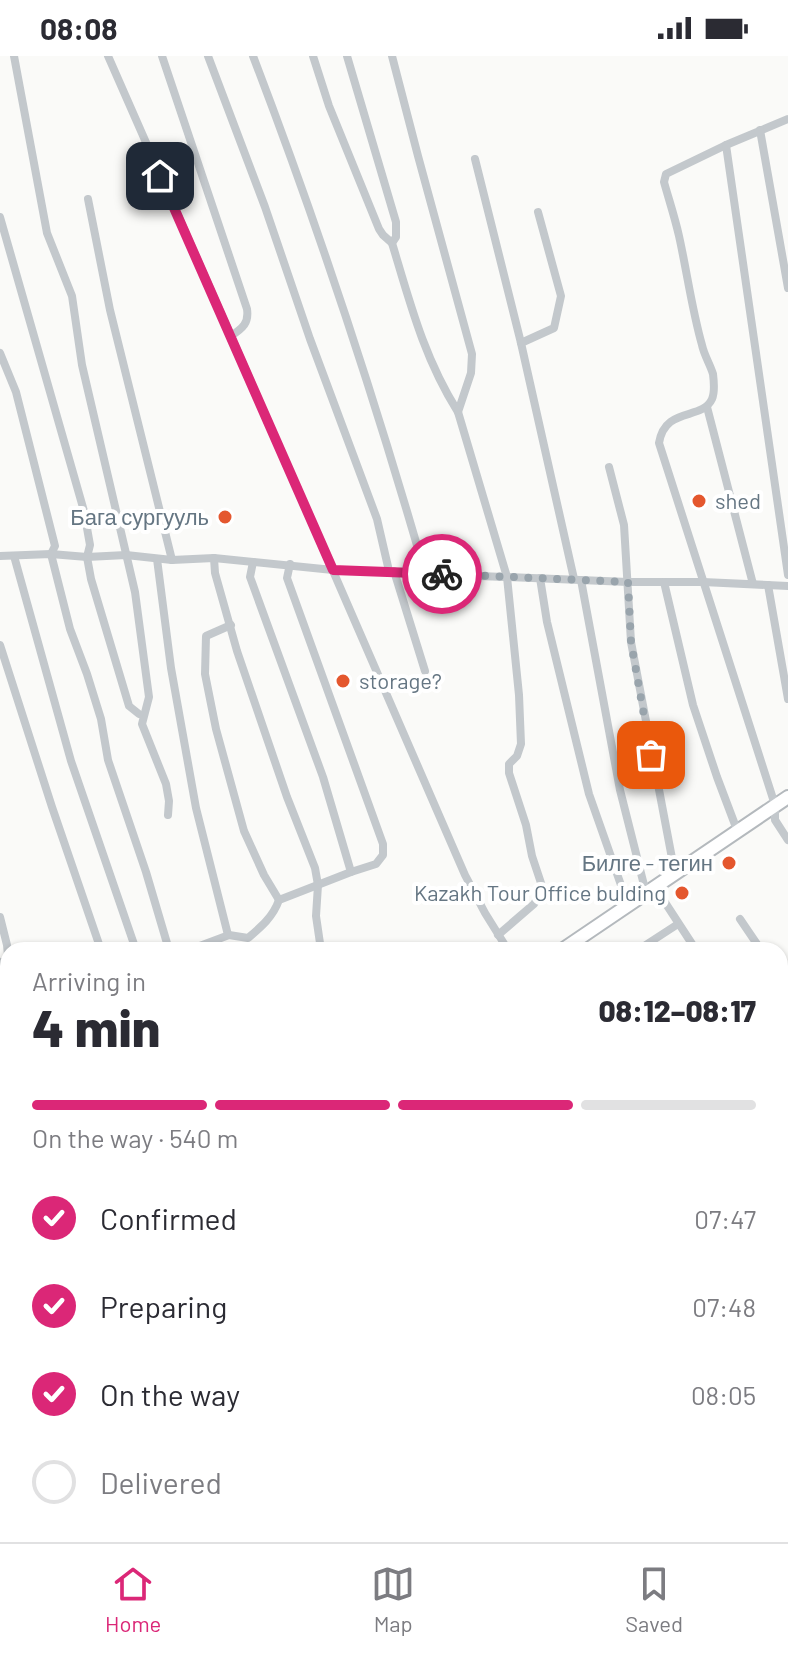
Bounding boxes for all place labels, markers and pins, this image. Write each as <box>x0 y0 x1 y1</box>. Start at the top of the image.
pin <box>126 142 194 210</box>
place label: shed <box>715 487 761 513</box>
marker: shed <box>690 492 708 510</box>
place label: Бага сургууль <box>70 503 209 530</box>
marker: Бага сургууль <box>216 508 234 526</box>
place label: storage? <box>359 667 442 693</box>
marker: storage? <box>334 672 352 690</box>
pin <box>617 721 685 789</box>
place label: Билге - тегин <box>582 849 713 875</box>
marker: Билге - тегин <box>720 854 738 872</box>
place label: Kazakh Tour Office bulding <box>414 879 666 905</box>
marker: Kazakh Tour Office bulding <box>673 884 691 902</box>

